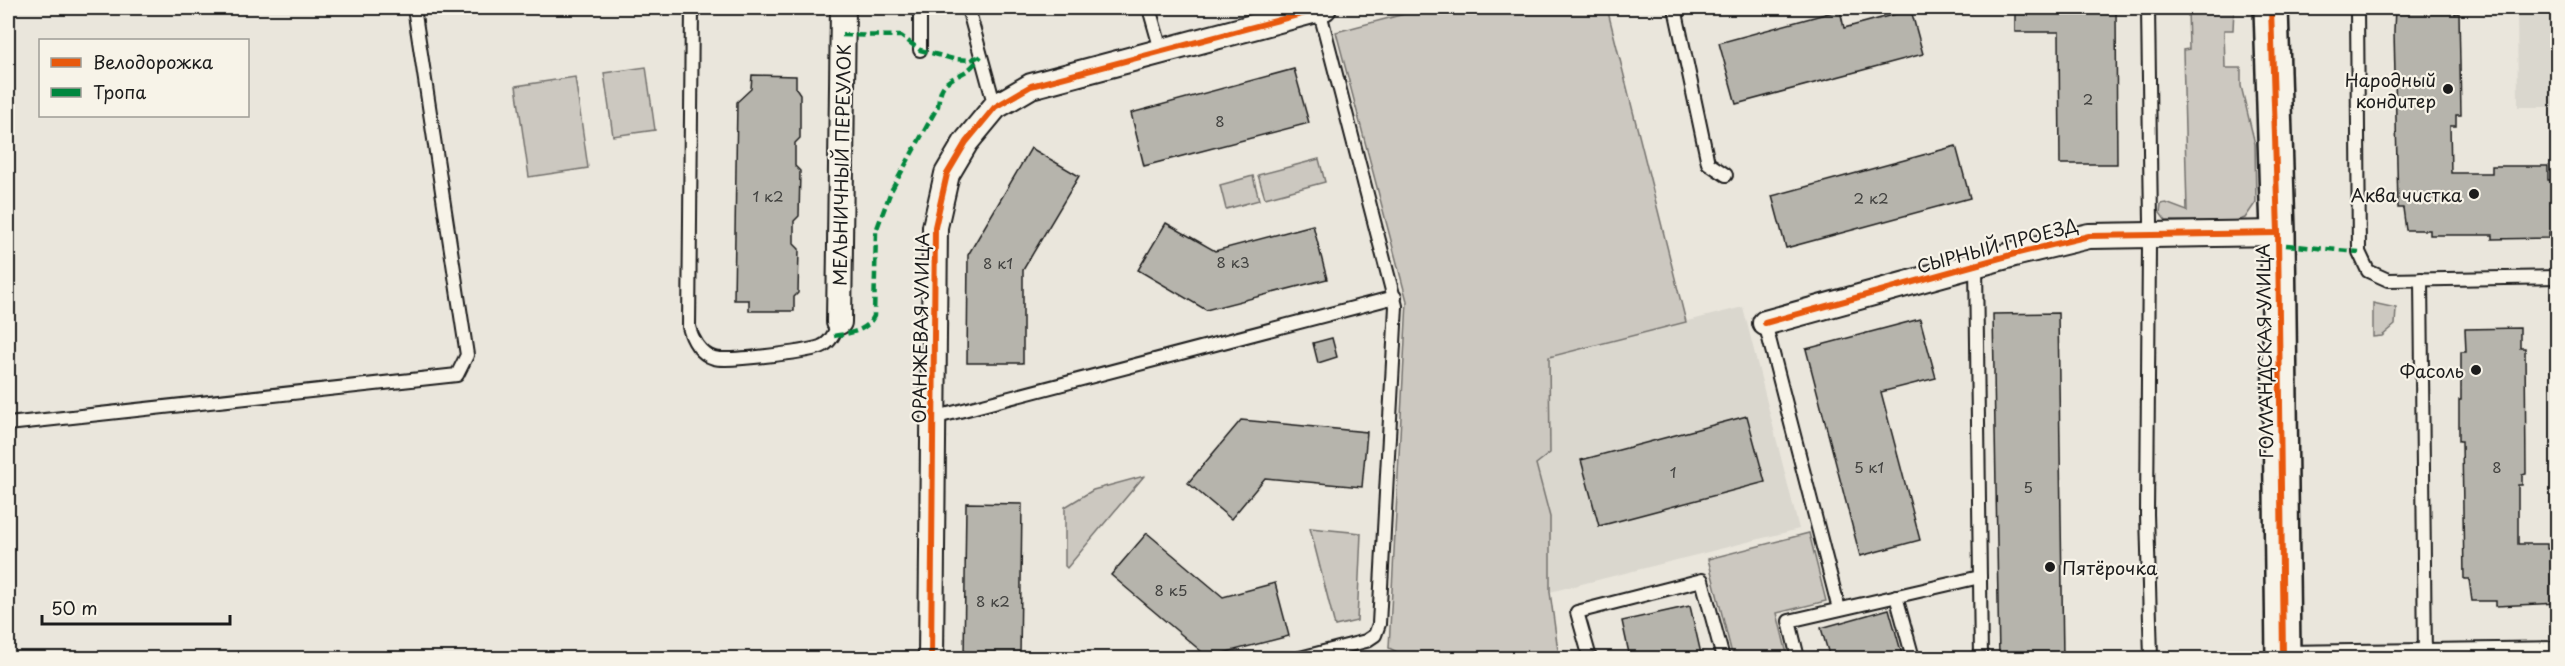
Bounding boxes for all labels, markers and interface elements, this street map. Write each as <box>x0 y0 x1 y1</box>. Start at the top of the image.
legend <box>39 39 249 117</box>
street label: МЕЛЬНИЧНЫЙ ПЕРЕУЛОК <box>825 44 857 286</box>
text: Велодорожка <box>93 48 214 75</box>
place label: Народный кондитер <box>2345 66 2436 114</box>
text: Тропа <box>93 78 146 105</box>
marker: Народный кондитер <box>2441 82 2455 96</box>
house number: 2 <box>2083 87 2093 110</box>
house number: 8 <box>1215 109 1225 132</box>
place label: Аква чистка <box>2351 181 2463 208</box>
house number: 1 к2 <box>752 184 784 207</box>
house number: 2 к2 <box>1853 186 1889 209</box>
marker: Аква чистка <box>2467 187 2481 201</box>
street label: СЫРНЫЙ ПРОЕЗД <box>1913 210 2081 279</box>
street label: ОРАНЖЕВАЯ УЛИЦА <box>905 232 935 424</box>
street label: ГОЛЛАНДСКАЯ УЛИЦА <box>2249 243 2279 459</box>
house number: 8 к3 <box>1216 250 1250 273</box>
house number: 8 к1 <box>983 251 1013 274</box>
place label: Фасоль <box>2400 357 2464 384</box>
marker: Фасоль <box>2469 363 2483 377</box>
house number: 5 к1 <box>1854 455 1884 478</box>
house number: 8 <box>2492 455 2502 478</box>
house number: 1 <box>1670 460 1676 483</box>
house number: 5 <box>2023 475 2033 498</box>
place label: Пятёрочка <box>2062 554 2158 581</box>
marker: Пятёрочка <box>2043 560 2057 574</box>
house number: 8 к5 <box>1155 578 1187 601</box>
scale bar <box>42 588 230 626</box>
house number: 8 к2 <box>976 589 1010 612</box>
text: 50 m <box>51 594 98 621</box>

